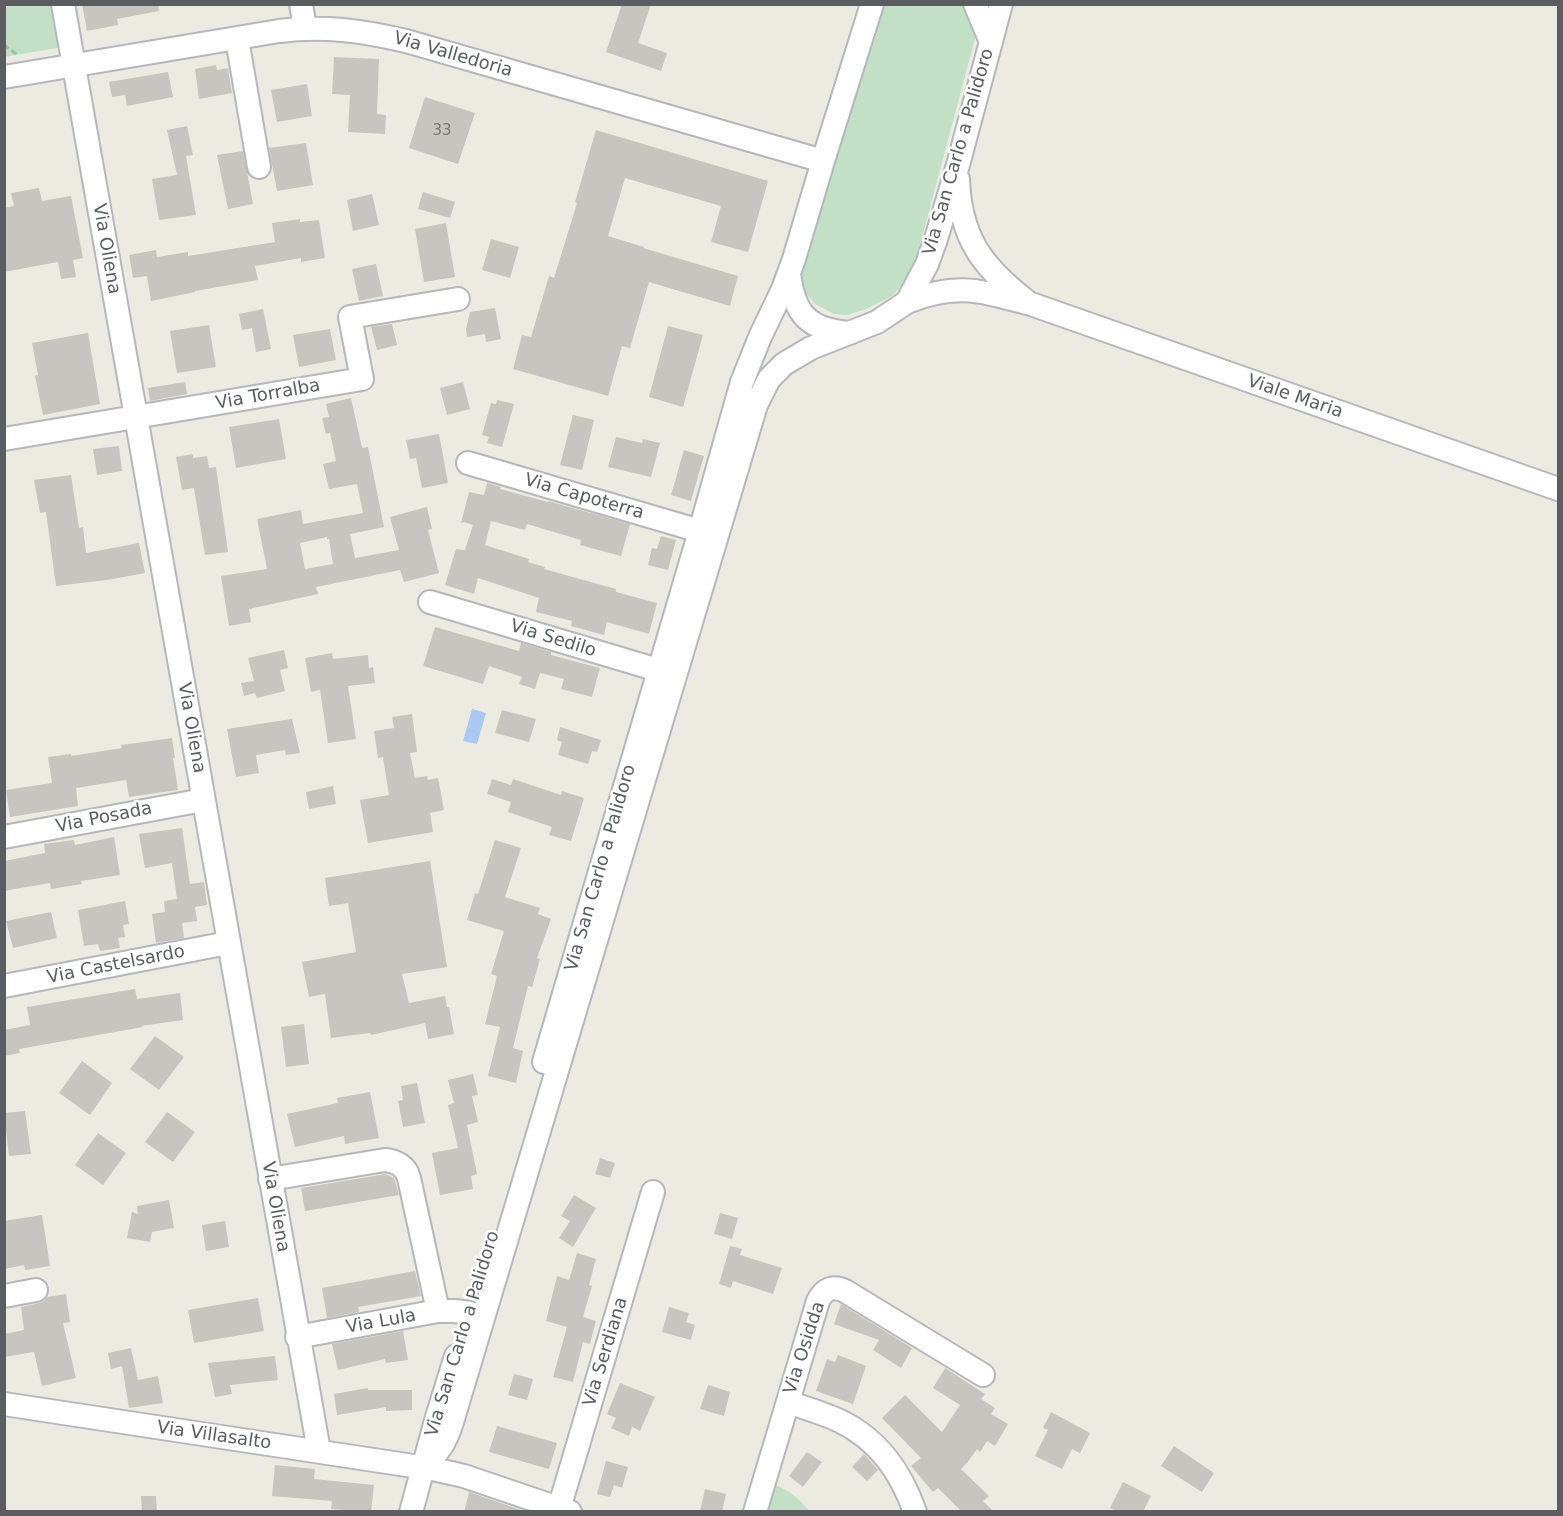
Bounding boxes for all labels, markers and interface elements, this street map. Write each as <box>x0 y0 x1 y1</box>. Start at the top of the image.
street label: Via Valledoria <box>391 28 515 82</box>
street label: Via San Carlo a Palidoro <box>919 46 999 258</box>
house number: 33 <box>432 122 452 140</box>
street label: Via Oliena <box>87 202 125 296</box>
street label: Viale Maria <box>1244 371 1346 423</box>
street label: Via Torralba <box>214 375 322 415</box>
street label: Via Capoterra <box>522 470 646 524</box>
street label: Via Sedilo <box>507 616 599 662</box>
street label: Via Oliena <box>172 681 210 775</box>
street label: Via San Carlo a Palidoro <box>561 762 641 974</box>
street label: Via Posada <box>54 798 154 838</box>
street label: Via Castelsardo <box>45 941 187 989</box>
street label: Via Oliena <box>256 1160 294 1254</box>
street label: Via San Carlo a Palidoro <box>421 1228 505 1440</box>
street label: Via Serdiana <box>579 1295 633 1409</box>
street label: Via Osidda <box>780 1299 830 1397</box>
street label: Via Lula <box>344 1305 418 1339</box>
street label: Via Villasalto <box>156 1417 272 1455</box>

